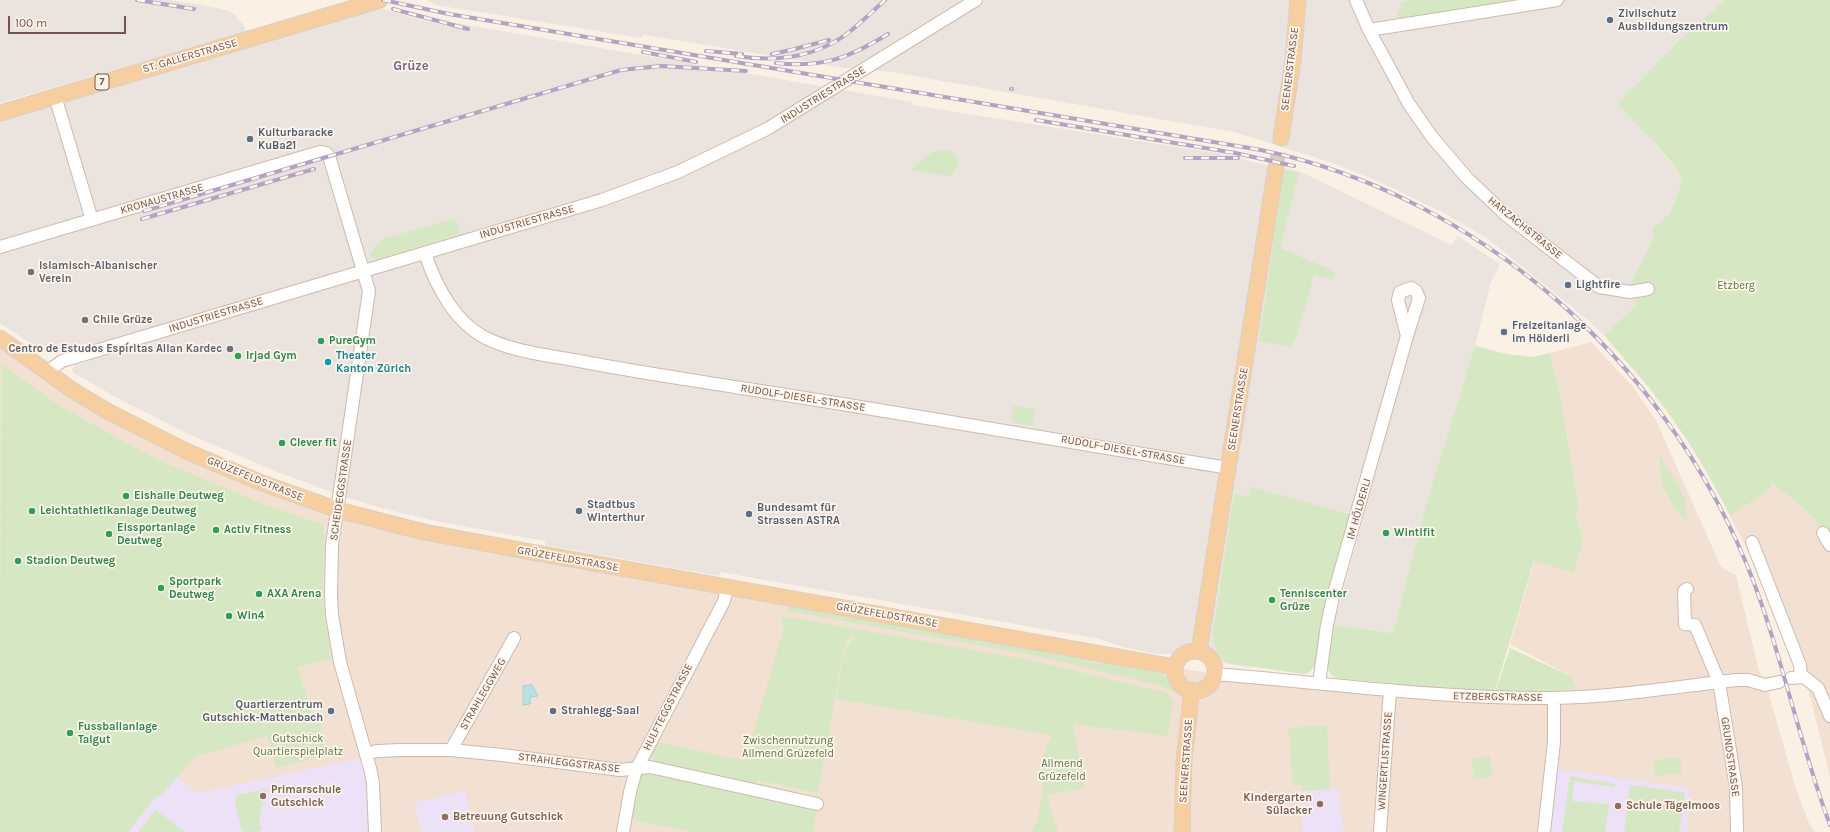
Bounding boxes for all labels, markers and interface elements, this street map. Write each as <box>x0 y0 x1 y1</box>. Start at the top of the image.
place label: Zivilschutz Ausbildungszentrum <box>1618 7 1728 33</box>
scale bar <box>10 8 128 34</box>
marker: Zivilschutz Ausbildungszentrum <box>1605 15 1615 25</box>
text: 100 m <box>15 16 47 30</box>
street label: SEENERSTRASSE <box>1278 26 1302 112</box>
street label: ST. GALLERSTRASSE <box>141 36 239 76</box>
district label: Grüze <box>393 58 429 74</box>
street label: INDUSTRIESTRASSE <box>778 63 868 127</box>
road number: 7 <box>95 74 109 90</box>
place label: Kulturbaracke KuBa21 <box>258 126 333 152</box>
marker: Kulturbaracke KuBa21 <box>245 134 255 144</box>
street label: KRONAUSTRASSE <box>119 181 205 217</box>
street label: HARZACHSTRASSE <box>1485 194 1565 262</box>
street label: INDUSTRIESTRASSE <box>478 202 576 242</box>
place label: Islamisch-Albanischer Verein <box>39 259 157 285</box>
marker: Islamisch-Albanischer Verein <box>26 267 36 277</box>
place label: Lightfire <box>1576 278 1620 292</box>
park label: Etzberg <box>1717 279 1755 293</box>
marker: Lightfire <box>1563 280 1573 290</box>
street label: INDUSTRIESTRASSE <box>167 294 265 336</box>
place label: Chile Grüze <box>93 313 152 327</box>
marker: Chile Grüze <box>80 315 90 325</box>
place label: Freizeitanlage Im Hölderli <box>1512 319 1586 345</box>
marker: Freizeitanlage Im Hölderli <box>1499 327 1509 337</box>
place label: PureGym <box>329 334 376 348</box>
marker: PureGym <box>316 336 326 346</box>
place label: Centro de Estudos Espíritas Allan Kardec <box>8 342 222 356</box>
marker: Centro de Estudos Espíritas Allan Kardec <box>225 344 235 354</box>
place label: Irjad Gym <box>246 349 297 363</box>
place label: Theater Kanton Zürich <box>336 349 411 375</box>
marker: Irjad Gym <box>233 351 243 361</box>
marker: Theater Kanton Zürich <box>323 357 333 367</box>
street label: SEENERSTRASSE <box>1225 366 1251 452</box>
street label: RUDOLF-DIESEL-STRASSE <box>740 382 866 414</box>
street label: RUDOLF-DIESEL-STRASSE <box>1060 433 1186 467</box>
place label: Clever fit <box>290 436 337 450</box>
marker: Clever fit <box>277 438 287 448</box>
street label: SCHEIDEGGSTRASSE <box>327 438 355 542</box>
street label: GRÜZEFELDSTRASSE <box>205 454 305 504</box>
street label: IM HÖLDERLI <box>1344 477 1374 541</box>
place label: Eishalle Deutweg <box>134 489 224 503</box>
marker: Eishalle Deutweg <box>121 491 131 501</box>
place label: Stadtbus Winterthur <box>587 498 645 524</box>
place label: Bundesamt für Strassen ASTRA <box>757 501 840 527</box>
place label: Leichtathletikanlage Deutweg <box>40 504 196 518</box>
marker: Leichtathletikanlage Deutweg <box>27 506 37 516</box>
marker: Stadtbus Winterthur <box>574 506 584 516</box>
marker: Bundesamt für Strassen ASTRA <box>744 509 754 519</box>
place label: Eissportanlage Deutweg <box>117 521 196 547</box>
place label: Activ Fitness <box>224 523 291 537</box>
marker: Activ Fitness <box>211 525 221 535</box>
place label: Wintifit <box>1394 526 1435 540</box>
marker: Wintifit <box>1381 528 1391 538</box>
marker: Eissportanlage Deutweg <box>104 529 114 539</box>
street label: GRÜZEFELDSTRASSE <box>516 544 620 574</box>
place label: Stadion Deutweg <box>26 554 115 568</box>
marker: Stadion Deutweg <box>13 556 23 566</box>
place label: Sportpark Deutweg <box>169 575 222 601</box>
marker: Sportpark Deutweg <box>156 583 166 593</box>
place label: AXA Arena <box>267 587 321 601</box>
place label: Tenniscenter Grüze <box>1280 587 1347 613</box>
marker: AXA Arena <box>254 589 264 599</box>
marker: Tenniscenter Grüze <box>1267 595 1277 605</box>
street label: GRÜZEFELDSTRASSE <box>835 600 939 630</box>
place label: Win4 <box>237 609 264 623</box>
marker: Win4 <box>224 611 234 621</box>
street label: STRAHLEGGWEG <box>457 656 509 732</box>
street label: HULFTEGGSTRASSE <box>640 661 696 753</box>
street label: ETZBERGSTRASSE <box>1453 690 1543 704</box>
place label: Quartierzentrum Gutschick-Mattenbach <box>203 698 323 724</box>
place label: Strahlegg-Saal <box>561 704 639 718</box>
marker: Quartierzentrum Gutschick-Mattenbach <box>326 706 336 716</box>
marker: Strahlegg-Saal <box>548 706 558 716</box>
street label: WINGERTLISTRASSE <box>1375 711 1395 811</box>
street label: GRUNDSTRASSE <box>1718 716 1742 798</box>
street label: SEENERSTRASSE <box>1176 719 1196 803</box>
place label: Fussballanlage Talgut <box>78 720 157 746</box>
marker: Fussballanlage Talgut <box>65 728 75 738</box>
park label: Gutschick Quartierspielplatz <box>253 732 343 758</box>
park label: Zwischennutzung Allmend Grüzefeld <box>742 734 834 760</box>
street label: STRAHLEGGSTRASSE <box>517 750 621 776</box>
park label: Allmend Grüzefeld <box>1038 757 1086 783</box>
place label: Primarschule Gutschick <box>271 783 341 809</box>
marker: Primarschule Gutschick <box>258 791 268 801</box>
place label: Kindergarten Sülacker <box>1243 791 1312 817</box>
marker: Kindergarten Sülacker <box>1315 799 1325 809</box>
place label: Schule Tägelmoos <box>1626 799 1720 813</box>
marker: Schule Tägelmoos <box>1613 801 1623 811</box>
place label: Betreuung Gutschick <box>453 810 563 824</box>
marker: Betreuung Gutschick <box>440 812 450 822</box>

